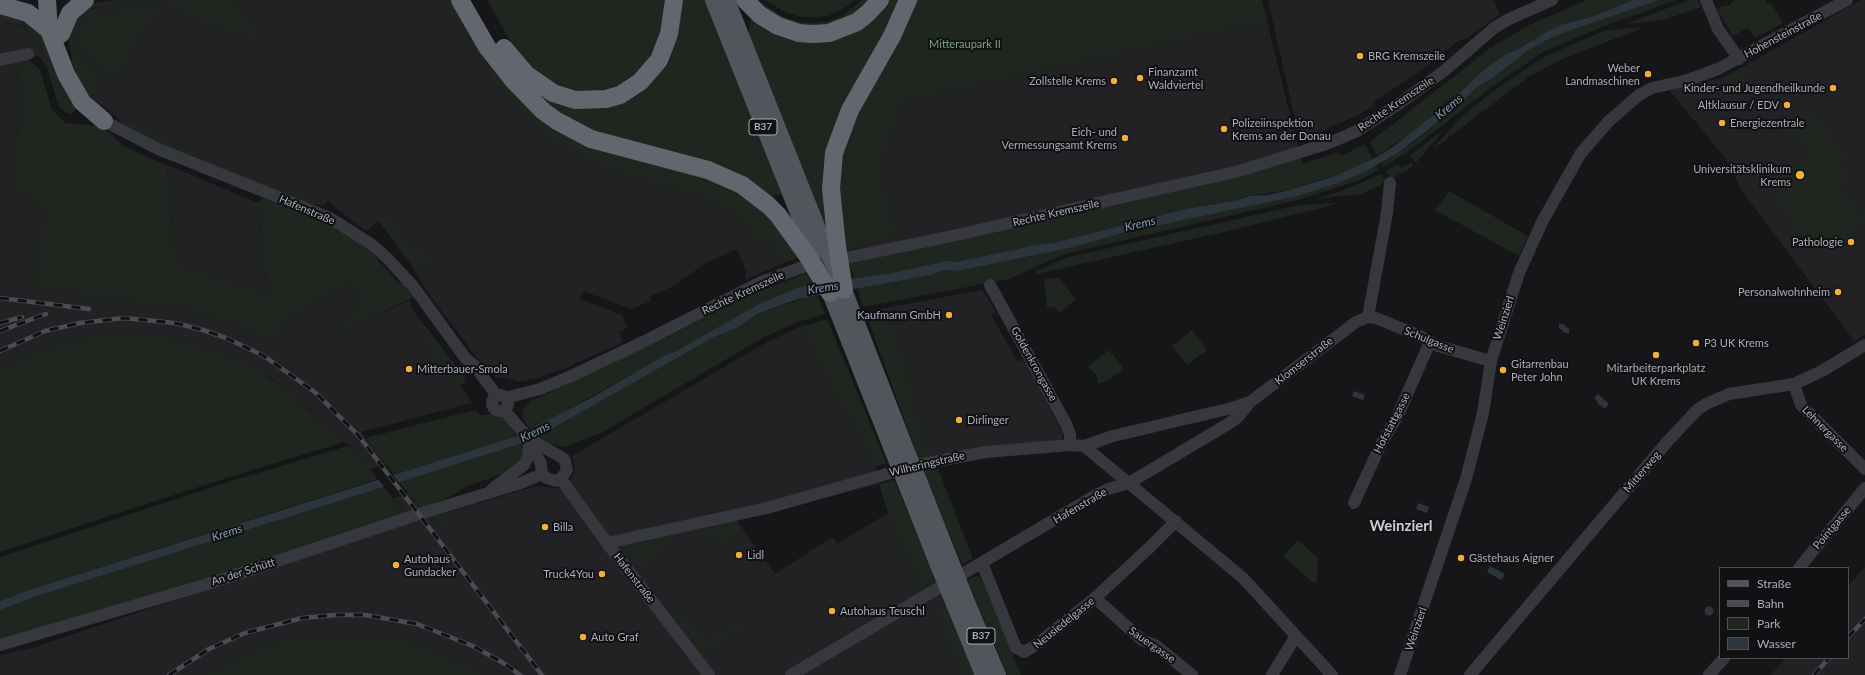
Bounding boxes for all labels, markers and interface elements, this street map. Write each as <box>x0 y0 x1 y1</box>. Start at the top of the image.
street label: Hohensteinstraße <box>1742 9 1824 61</box>
park label: Mitteraupark II <box>929 37 1001 51</box>
place label: BRG Kremszeile <box>1368 49 1445 63</box>
marker: BRG Kremszeile <box>1355 51 1365 61</box>
place label: Weber Landmaschinen <box>1565 61 1640 87</box>
place label: Finanzamt Waldviertel <box>1148 65 1203 91</box>
marker: Weber Landmaschinen <box>1643 69 1653 79</box>
marker: Finanzamt Waldviertel <box>1135 73 1145 83</box>
place label: Zollstelle Krems <box>1029 74 1106 88</box>
street label: Rechte Kremszeile <box>1356 74 1436 134</box>
marker: Zollstelle Krems <box>1109 76 1119 86</box>
place label: Kinder- und Jugendheilkunde <box>1684 81 1825 95</box>
marker: Kinder- und Jugendheilkunde <box>1828 83 1838 93</box>
water label: Krems <box>1432 91 1466 123</box>
place label: Altklausur / EDV <box>1698 98 1779 112</box>
marker: Altklausur / EDV <box>1782 100 1792 110</box>
place label: Polizeiinspektion Krems an der Donau <box>1232 116 1331 142</box>
place label: Energiezentrale <box>1730 116 1805 130</box>
marker: Energiezentrale <box>1717 118 1727 128</box>
road number: B37 <box>749 119 777 135</box>
marker: Polizeiinspektion Krems an der Donau <box>1219 124 1229 134</box>
place label: Eich- und Vermessungsamt Krems <box>1002 125 1117 151</box>
marker: Eich- und Vermessungsamt Krems <box>1120 133 1130 143</box>
place label: Universitätsklinikum Krems <box>1693 162 1791 188</box>
marker: Universitätsklinikum Krems <box>1794 169 1806 181</box>
street label: Hafenstraße <box>277 192 337 228</box>
street label: Rechte Kremszeile <box>1011 197 1101 229</box>
water label: Krems <box>1123 213 1157 235</box>
place label: Pathologie <box>1792 235 1843 249</box>
marker: Pathologie <box>1846 237 1856 247</box>
street label: Rechte Kremszeile <box>700 268 786 318</box>
water label: Krems <box>806 278 840 298</box>
place label: Personalwohnheim <box>1738 285 1830 299</box>
marker: Personalwohnheim <box>1833 287 1843 297</box>
street label: Weinzierl <box>1491 294 1517 342</box>
place label: Kaufmann GmbH <box>857 308 941 322</box>
marker: Kaufmann GmbH <box>944 310 954 320</box>
street label: Goldenkrongasse <box>1008 324 1060 404</box>
street label: Schulgasse <box>1402 324 1456 356</box>
street label: Klomserstraße <box>1272 334 1336 388</box>
place label: P3 UK Krems <box>1704 336 1769 350</box>
marker: P3 UK Krems <box>1691 338 1701 348</box>
marker: Mitarbeiterparkplatz UK Krems <box>1651 350 1661 360</box>
place label: Gitarrenbau Peter John <box>1511 357 1569 383</box>
place label: Mitarbeiterparkplatz UK Krems <box>1607 361 1705 387</box>
place label: Mitterbauer-Smola <box>417 362 508 376</box>
marker: Mitterbauer-Smola <box>404 364 414 374</box>
marker: Gitarrenbau Peter John <box>1498 365 1508 375</box>
street label: Hofstattgasse <box>1371 390 1413 456</box>
street label: Lehnergasse <box>1799 403 1851 455</box>
place label: Dirlinger <box>967 413 1009 427</box>
marker: Dirlinger <box>954 415 964 425</box>
water label: Krems <box>518 419 552 445</box>
street label: Wilheringstraße <box>888 449 966 479</box>
street label: Mitterweg <box>1621 449 1663 495</box>
street label: Hafenstraße <box>1051 485 1109 527</box>
street label: Pointgasse <box>1810 504 1854 552</box>
district label: Weinzierl <box>1369 517 1433 535</box>
place label: Billa <box>553 520 573 534</box>
water label: Krems <box>210 521 244 545</box>
marker: Billa <box>540 522 550 532</box>
place label: Lidl <box>747 548 764 562</box>
street label: Hafenstraße <box>610 550 658 606</box>
marker: Lidl <box>734 550 744 560</box>
place label: Gästehaus Aigner <box>1469 551 1554 565</box>
place label: Autohaus Gundacker <box>404 552 456 578</box>
marker: Gästehaus Aigner <box>1456 553 1466 563</box>
street label: An der Schütt <box>210 556 276 588</box>
marker: Autohaus Gundacker <box>391 560 401 570</box>
place label: Truck4You <box>543 567 594 581</box>
legend <box>1719 567 1849 659</box>
marker: Truck4You <box>597 569 607 579</box>
text: Straße <box>1757 576 1791 591</box>
street label: Neusiedelgasse <box>1031 594 1097 652</box>
text: Bahn <box>1757 596 1784 611</box>
place label: Autohaus Teuschl <box>840 604 925 618</box>
street label: Weinzierl <box>1402 605 1430 653</box>
marker: Autohaus Teuschl <box>827 606 837 616</box>
text: Park <box>1757 616 1780 631</box>
street label: Sauergasse <box>1126 624 1178 666</box>
road number: B37 <box>967 628 995 644</box>
place label: Auto Graf <box>591 630 639 644</box>
marker: Auto Graf <box>578 632 588 642</box>
text: Wasser <box>1757 636 1796 651</box>

